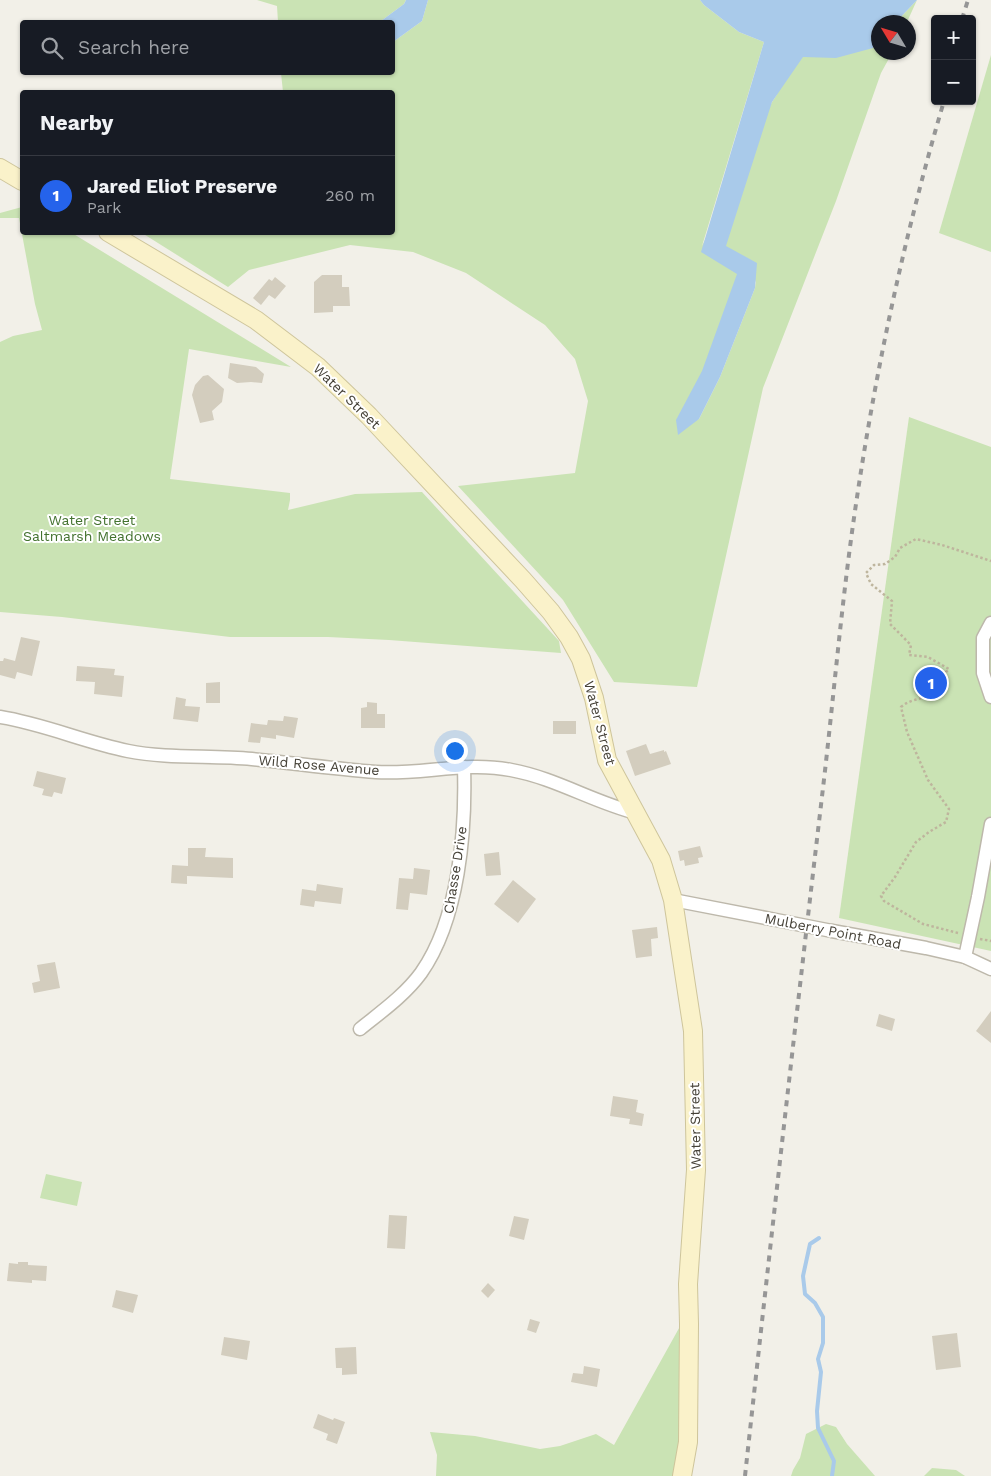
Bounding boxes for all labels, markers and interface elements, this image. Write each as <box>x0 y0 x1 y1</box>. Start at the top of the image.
north arrow <box>871 15 916 60</box>
map controls <box>931 15 976 105</box>
button: + <box>931 15 976 60</box>
search box <box>20 20 395 75</box>
icon: search <box>38 34 66 62</box>
text: Search here <box>78 36 189 59</box>
button: − <box>931 60 976 105</box>
text: Nearby <box>40 110 113 135</box>
text: Jared Eliot Preserve <box>87 175 277 198</box>
text: 1 <box>53 186 59 205</box>
text: 260 m <box>325 186 375 205</box>
text: Park <box>87 198 121 217</box>
street label: Water Street <box>310 360 384 432</box>
park label: Water Street Saltmarsh Meadows <box>23 512 161 544</box>
pin: 1 <box>915 664 947 702</box>
street label: Water Street <box>581 679 619 767</box>
your location <box>442 738 468 764</box>
street label: Wild Rose Avenue <box>258 752 380 778</box>
street label: Chasse Drive <box>440 825 470 915</box>
street label: Mulberry Point Road <box>763 910 903 952</box>
street label: Water Street <box>686 1082 704 1170</box>

